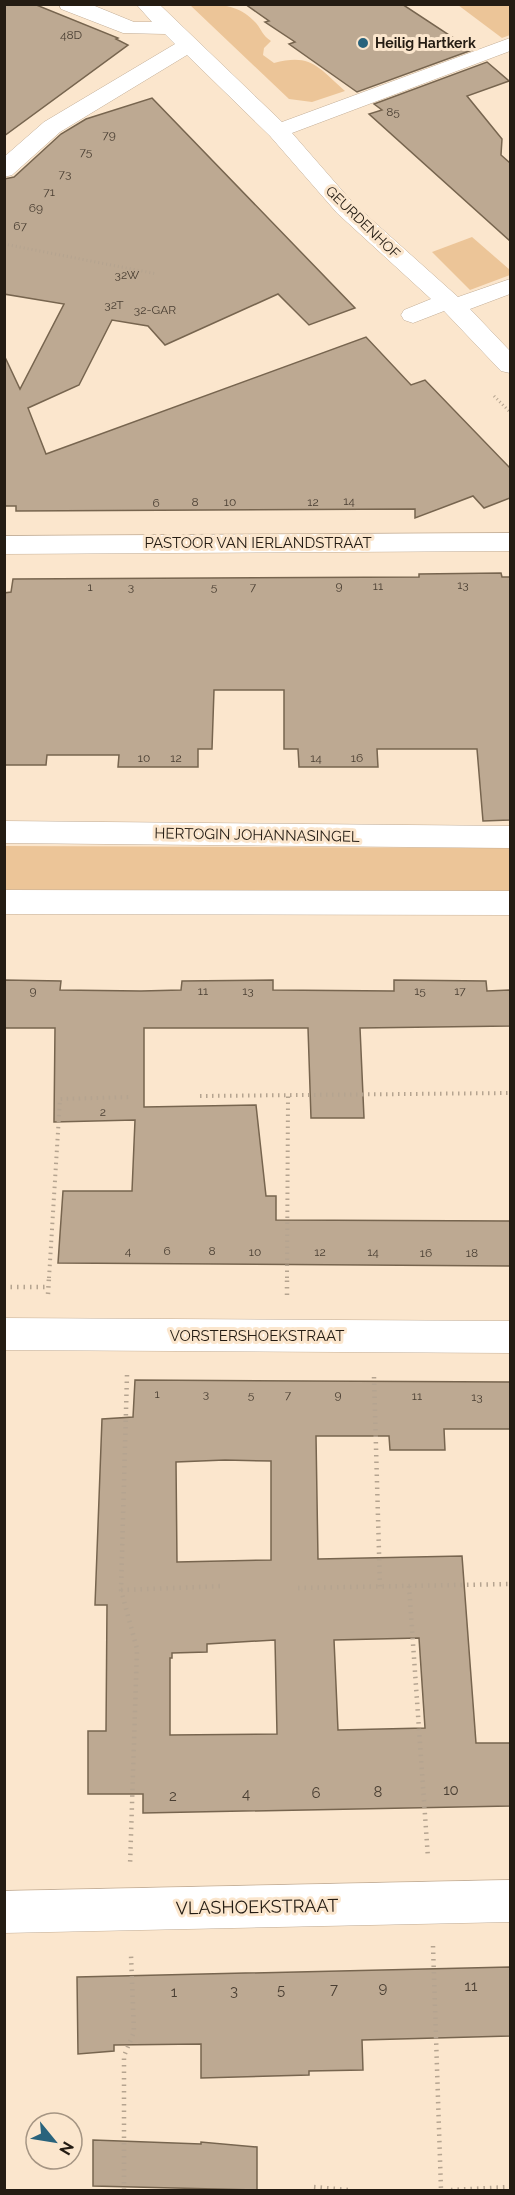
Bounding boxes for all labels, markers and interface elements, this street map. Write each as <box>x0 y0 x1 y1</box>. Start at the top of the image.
house number: 48D <box>60 28 83 42</box>
place label: Heilig Hartkerk <box>375 35 476 51</box>
marker: Heilig Hartkerk <box>356 36 370 50</box>
house number: 85 <box>386 105 400 119</box>
house number: 79 <box>102 128 116 142</box>
house number: 75 <box>80 145 93 159</box>
house number: 73 <box>59 167 71 181</box>
street label: GEURDENHOF <box>323 183 403 261</box>
house number: 71 <box>43 185 55 199</box>
house number: 69 <box>29 201 43 215</box>
house number: 67 <box>13 219 27 233</box>
house number: 32W <box>115 268 140 282</box>
house number: 32T <box>104 298 124 312</box>
house number: 32-GAR <box>134 303 176 317</box>
house number: 14 <box>343 494 355 508</box>
house number: 8 <box>191 495 199 509</box>
house number: 10 <box>224 495 236 509</box>
house number: 12 <box>307 495 319 509</box>
house number: 6 <box>152 496 160 510</box>
street label: PASTOOR VAN IERLANDSTRAAT <box>144 534 372 552</box>
house number: 13 <box>457 578 469 592</box>
house number: 9 <box>335 579 343 593</box>
house number: 11 <box>373 579 383 593</box>
house number: 1 <box>87 580 93 594</box>
house number: 3 <box>128 580 134 594</box>
house number: 5 <box>211 580 218 594</box>
house number: 7 <box>250 580 257 594</box>
house number: 10 <box>138 751 150 765</box>
house number: 12 <box>170 751 182 765</box>
house number: 14 <box>310 751 322 765</box>
house number: 16 <box>351 751 363 765</box>
street label: HERTOGIN JOHANNASINGEL <box>154 824 360 846</box>
house number: 9 <box>29 984 37 998</box>
house number: 11 <box>198 984 208 998</box>
house number: 13 <box>242 984 254 998</box>
house number: 15 <box>414 984 426 998</box>
house number: 17 <box>454 984 466 998</box>
house number: 2 <box>100 1105 106 1119</box>
house number: 4 <box>125 1244 132 1258</box>
house number: 6 <box>163 1244 171 1258</box>
house number: 8 <box>208 1244 216 1258</box>
house number: 10 <box>249 1245 261 1259</box>
house number: 12 <box>314 1245 326 1259</box>
house number: 14 <box>367 1245 379 1259</box>
house number: 16 <box>420 1246 432 1260</box>
house number: 18 <box>466 1246 478 1260</box>
street label: VORSTERSHOEKSTRAAT <box>170 1327 344 1345</box>
house number: 1 <box>154 1387 160 1401</box>
house number: 3 <box>203 1387 209 1401</box>
house number: 5 <box>248 1388 255 1402</box>
house number: 7 <box>285 1388 292 1402</box>
house number: 9 <box>334 1388 342 1402</box>
house number: 11 <box>412 1389 422 1403</box>
house number: 13 <box>471 1390 483 1404</box>
house number: 10 <box>443 1781 459 1799</box>
house number: 8 <box>374 1783 383 1801</box>
house number: 6 <box>311 1784 321 1802</box>
house number: 4 <box>242 1785 250 1803</box>
house number: 2 <box>169 1787 177 1805</box>
street label: VLASHOEKSTRAAT <box>176 1895 338 1918</box>
house number: 11 <box>465 1977 478 1995</box>
house number: 9 <box>379 1979 388 1997</box>
house number: 7 <box>330 1980 338 1998</box>
house number: 5 <box>277 1981 285 1999</box>
house number: 3 <box>230 1982 238 2000</box>
house number: 1 <box>171 1983 178 2001</box>
north arrow <box>24 2111 84 2171</box>
text: N <box>55 2138 78 2158</box>

